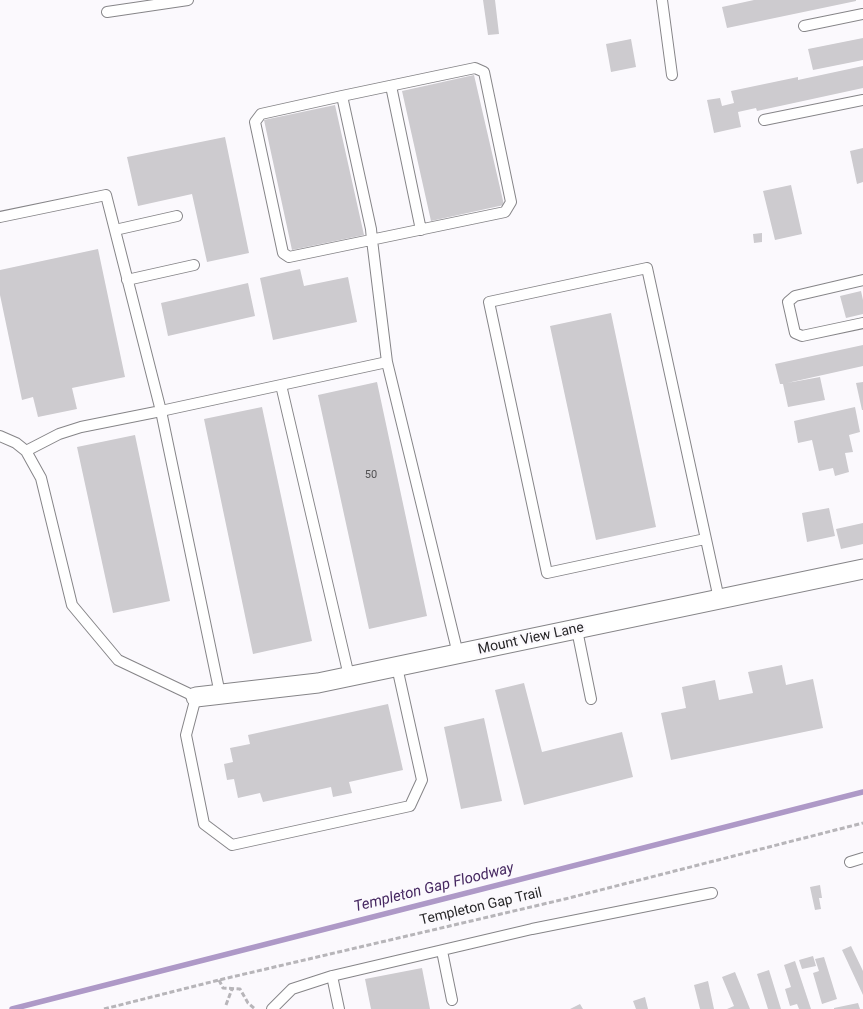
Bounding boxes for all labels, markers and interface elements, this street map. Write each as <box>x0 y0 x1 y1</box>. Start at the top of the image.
house number: 50 <box>365 468 377 482</box>
street label: Mount View Lane <box>477 620 585 658</box>
water label: Templeton Gap Floodway <box>352 859 516 917</box>
street label: Templeton Gap Trail <box>418 885 544 929</box>

